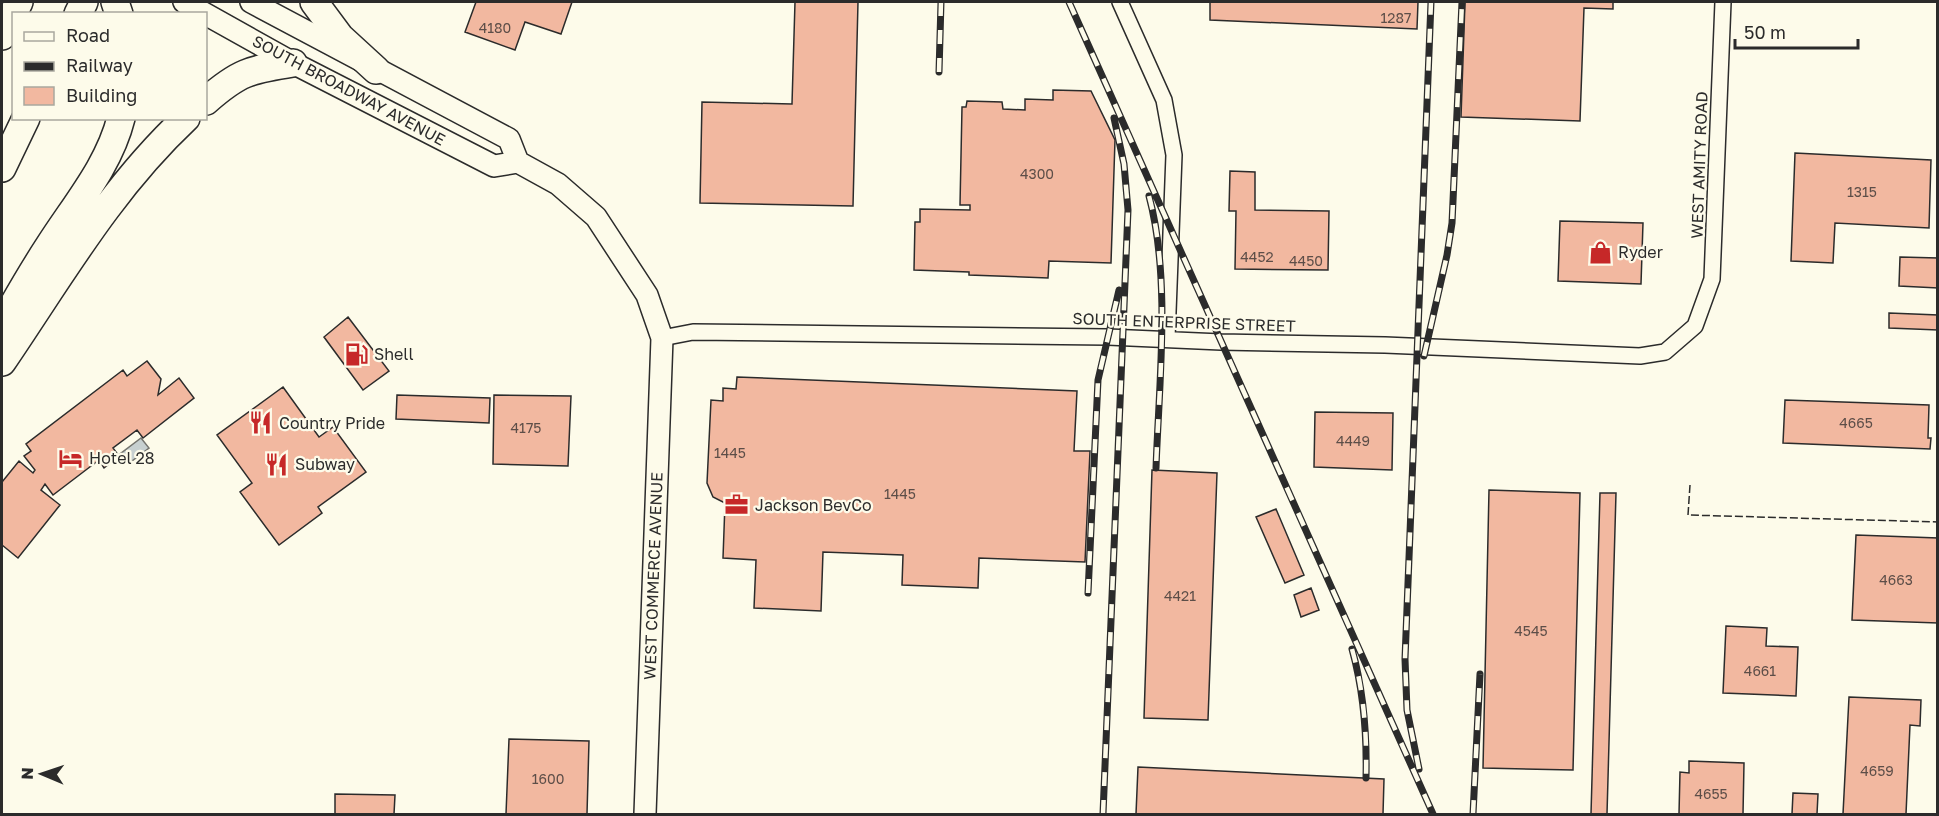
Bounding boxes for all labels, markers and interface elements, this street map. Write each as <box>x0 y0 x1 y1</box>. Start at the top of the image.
house number: 1287 <box>1381 9 1411 26</box>
legend <box>12 12 207 120</box>
scale bar <box>1735 12 1858 50</box>
house number: 4180 <box>479 19 511 36</box>
text: 50 m <box>1744 21 1786 43</box>
text: Road <box>66 24 110 46</box>
street label: SOUTH BROADWAY AVENUE <box>249 31 449 149</box>
text: Railway <box>66 54 133 76</box>
text: Building <box>66 84 137 106</box>
street label: WEST AMITY ROAD <box>1686 91 1712 239</box>
house number: 4300 <box>1020 165 1054 182</box>
house number: 1315 <box>1847 183 1877 200</box>
shop icon: Ryder <box>1587 239 1613 265</box>
place label: Ryder <box>1618 242 1663 262</box>
house number: 4452 <box>1240 248 1274 265</box>
house number: 4450 <box>1289 252 1323 269</box>
street label: SOUTH ENTERPRISE STREET <box>1072 308 1296 336</box>
fuel station icon: Shell <box>343 341 369 367</box>
place label: Shell <box>374 344 414 364</box>
restaurant icon: Country Pride <box>248 410 274 436</box>
place label: Country Pride <box>279 413 385 433</box>
house number: 4665 <box>1839 414 1873 431</box>
house number: 4175 <box>511 419 541 436</box>
house number: 4449 <box>1336 432 1370 449</box>
house number: 1445 <box>714 444 746 461</box>
hotel icon: Hotel 28 <box>58 445 84 471</box>
place label: Hotel 28 <box>89 448 155 468</box>
restaurant icon: Subway <box>264 451 290 477</box>
place label: Subway <box>295 454 355 474</box>
street label: WEST COMMERCE AVENUE <box>639 472 667 680</box>
house number: 1445 <box>884 485 916 502</box>
office icon: Jackson BevCo <box>724 492 750 518</box>
place label: Jackson BevCo <box>755 495 872 515</box>
house number: 4663 <box>1879 571 1913 588</box>
house number: 4421 <box>1164 587 1196 604</box>
house number: 4545 <box>1514 622 1548 639</box>
house number: 4661 <box>1744 662 1776 679</box>
north arrow <box>12 744 72 804</box>
house number: 4659 <box>1860 762 1894 779</box>
text: N <box>17 767 37 780</box>
house number: 1600 <box>532 770 564 787</box>
house number: 4655 <box>1694 785 1728 802</box>

